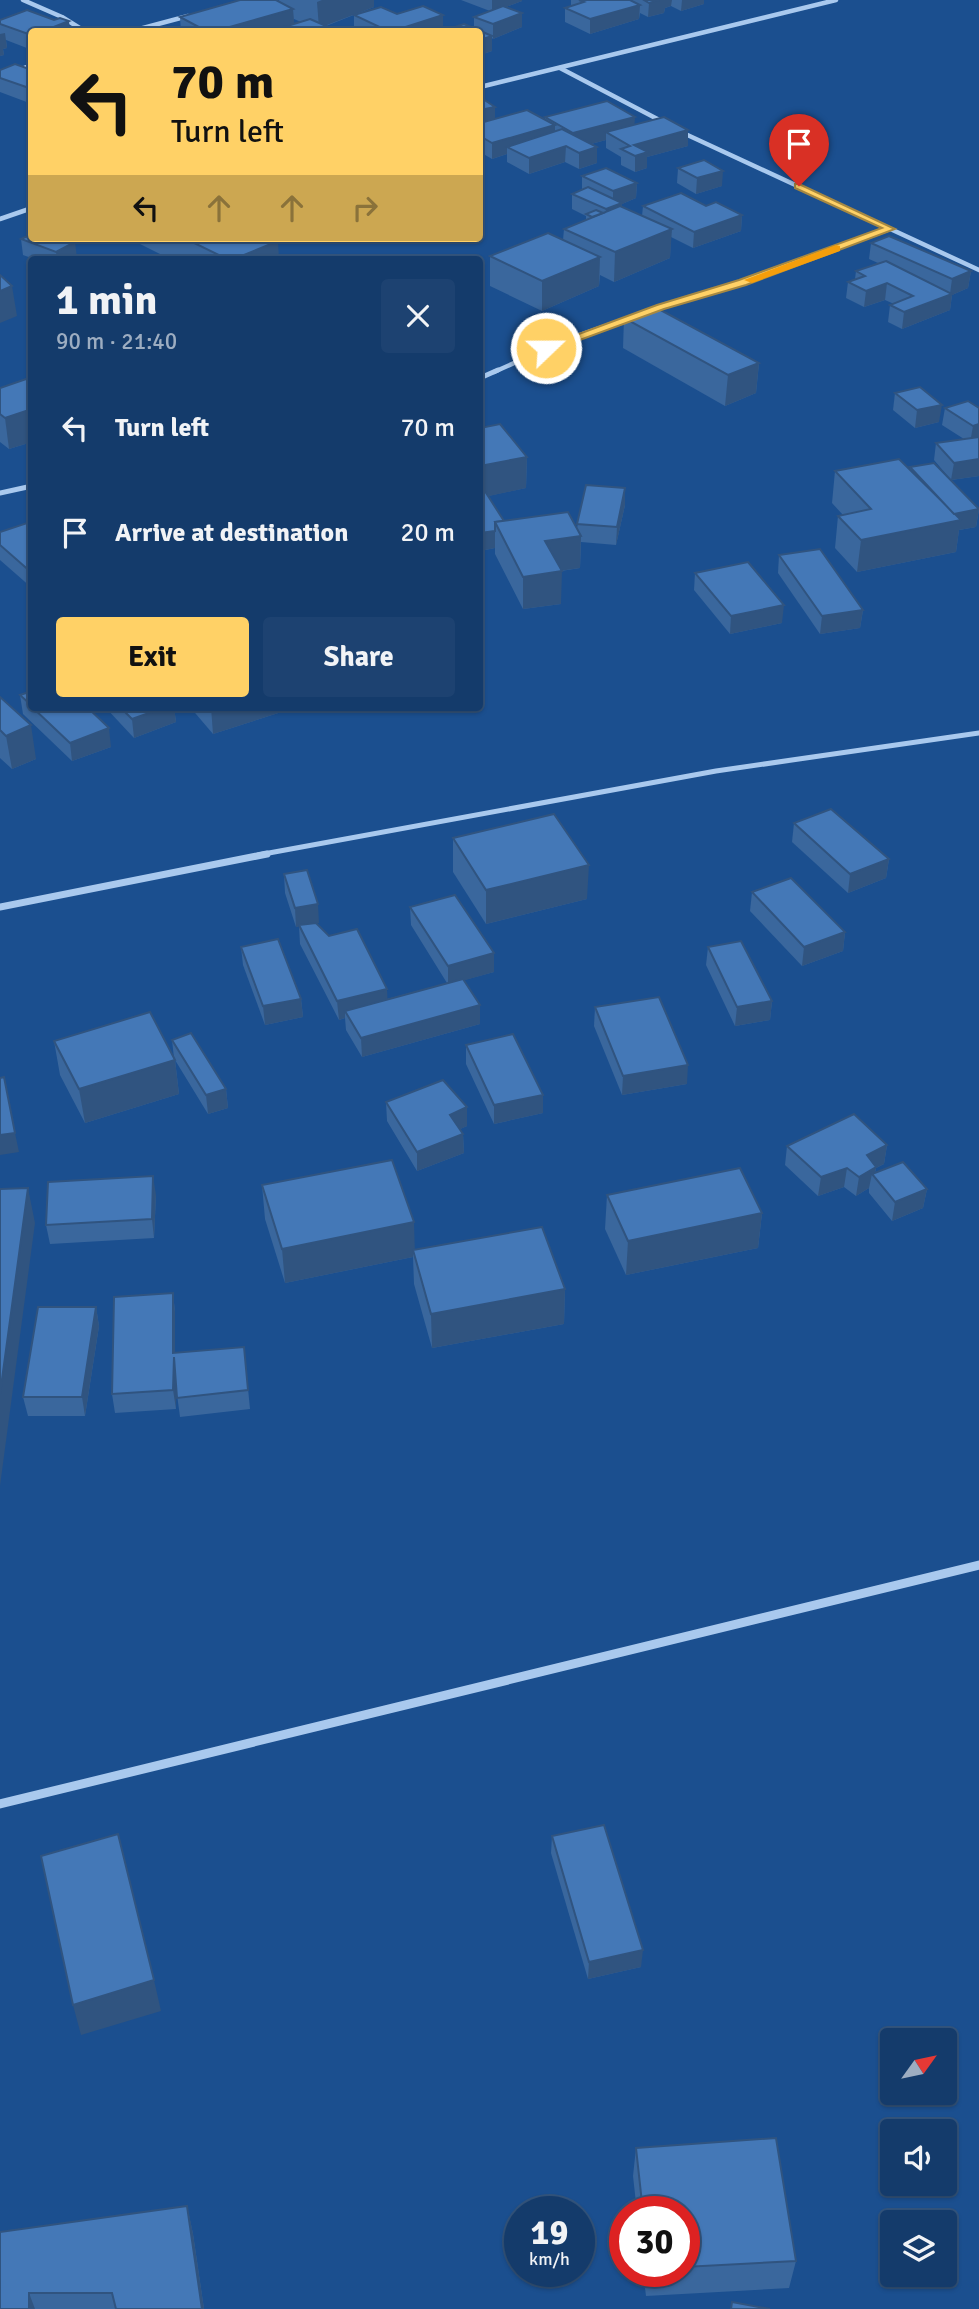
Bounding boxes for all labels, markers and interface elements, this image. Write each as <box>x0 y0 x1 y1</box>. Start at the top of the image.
text: 70 m <box>171 52 274 112</box>
icon: left <box>56 56 147 147</box>
text: Turn left <box>171 112 284 151</box>
pin <box>769 114 829 186</box>
icon: arrive <box>780 125 818 163</box>
icon: left <box>127 189 165 227</box>
icon: ahead <box>200 189 238 227</box>
icon: ahead <box>273 189 311 227</box>
icon: right <box>346 189 384 227</box>
text: 1 min <box>56 275 157 326</box>
button: close <box>381 279 455 353</box>
position arrow <box>509 311 583 385</box>
text: 90 m · 21:40 <box>56 327 177 356</box>
icon: left <box>56 409 94 447</box>
text: Turn left <box>115 412 209 444</box>
text: 70 m <box>400 412 455 444</box>
icon: arrive <box>56 514 94 552</box>
text: Arrive at destination <box>115 517 348 549</box>
text: 20 m <box>400 517 455 549</box>
button: Exit <box>56 617 249 697</box>
button: Share <box>263 617 455 697</box>
north arrow <box>880 2028 957 2105</box>
map controls <box>880 2028 957 2287</box>
button: sound <box>880 2119 957 2196</box>
speed limit sign: 30 <box>609 2196 700 2287</box>
button: layers <box>880 2210 957 2287</box>
text: 19 <box>531 2211 568 2254</box>
text: km/h <box>529 2248 570 2270</box>

